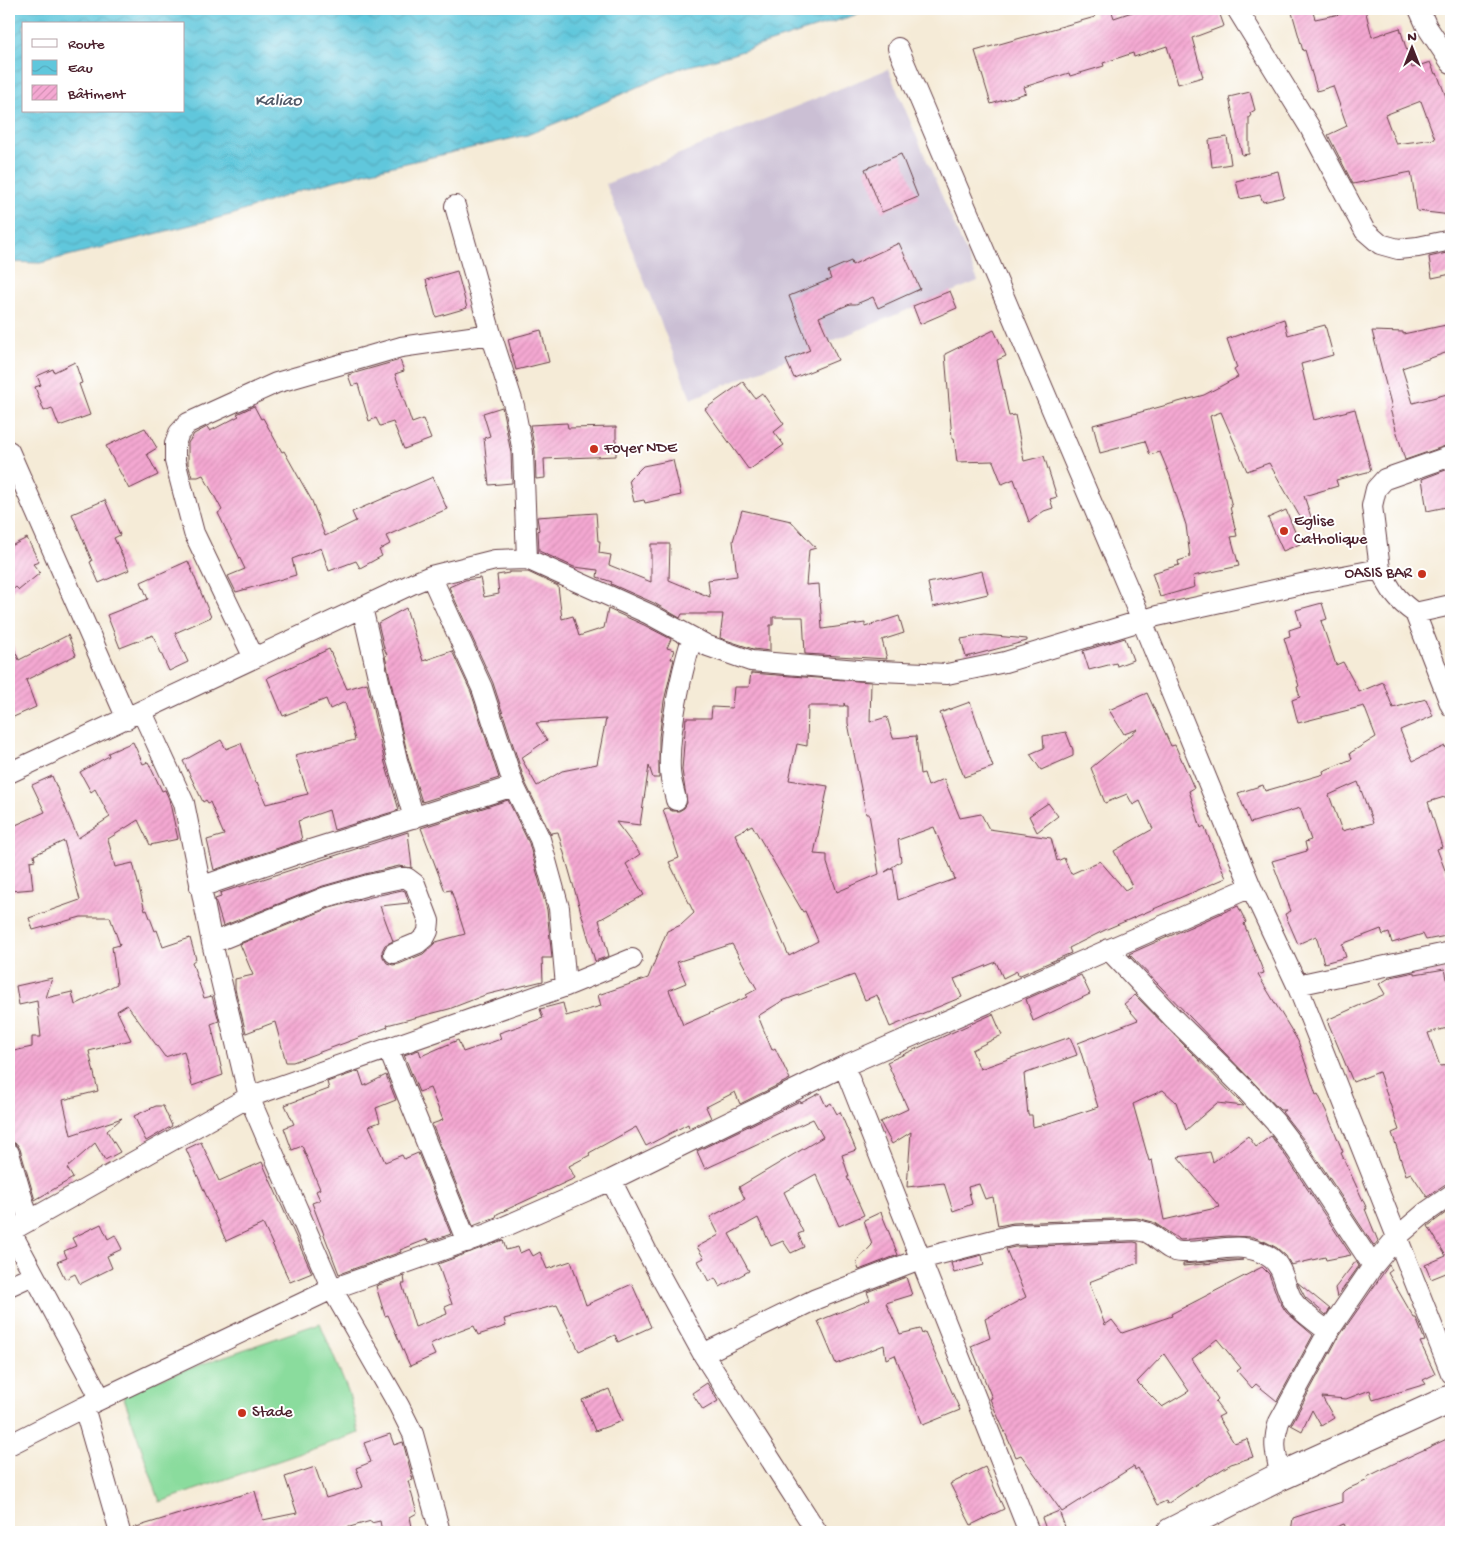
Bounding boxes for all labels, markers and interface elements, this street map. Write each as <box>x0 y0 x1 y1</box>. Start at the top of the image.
legend <box>22 22 185 112</box>
north arrow <box>1388 22 1438 72</box>
text: N <box>1407 29 1417 46</box>
text: Route <box>68 36 105 54</box>
text: Eau <box>68 60 93 78</box>
text: Bâtiment <box>67 86 127 104</box>
water label: Kaliao <box>254 91 302 112</box>
place label: Foyer NDE <box>603 440 678 459</box>
marker: Foyer NDE <box>588 443 600 455</box>
place label: Eglise Catholique <box>1294 513 1368 550</box>
marker: Eglise Catholique <box>1278 525 1290 537</box>
place label: OASIS BAR <box>1344 565 1413 584</box>
marker: OASIS BAR <box>1416 568 1428 580</box>
place label: Stade <box>252 1404 293 1423</box>
marker: Stade <box>236 1407 248 1419</box>

